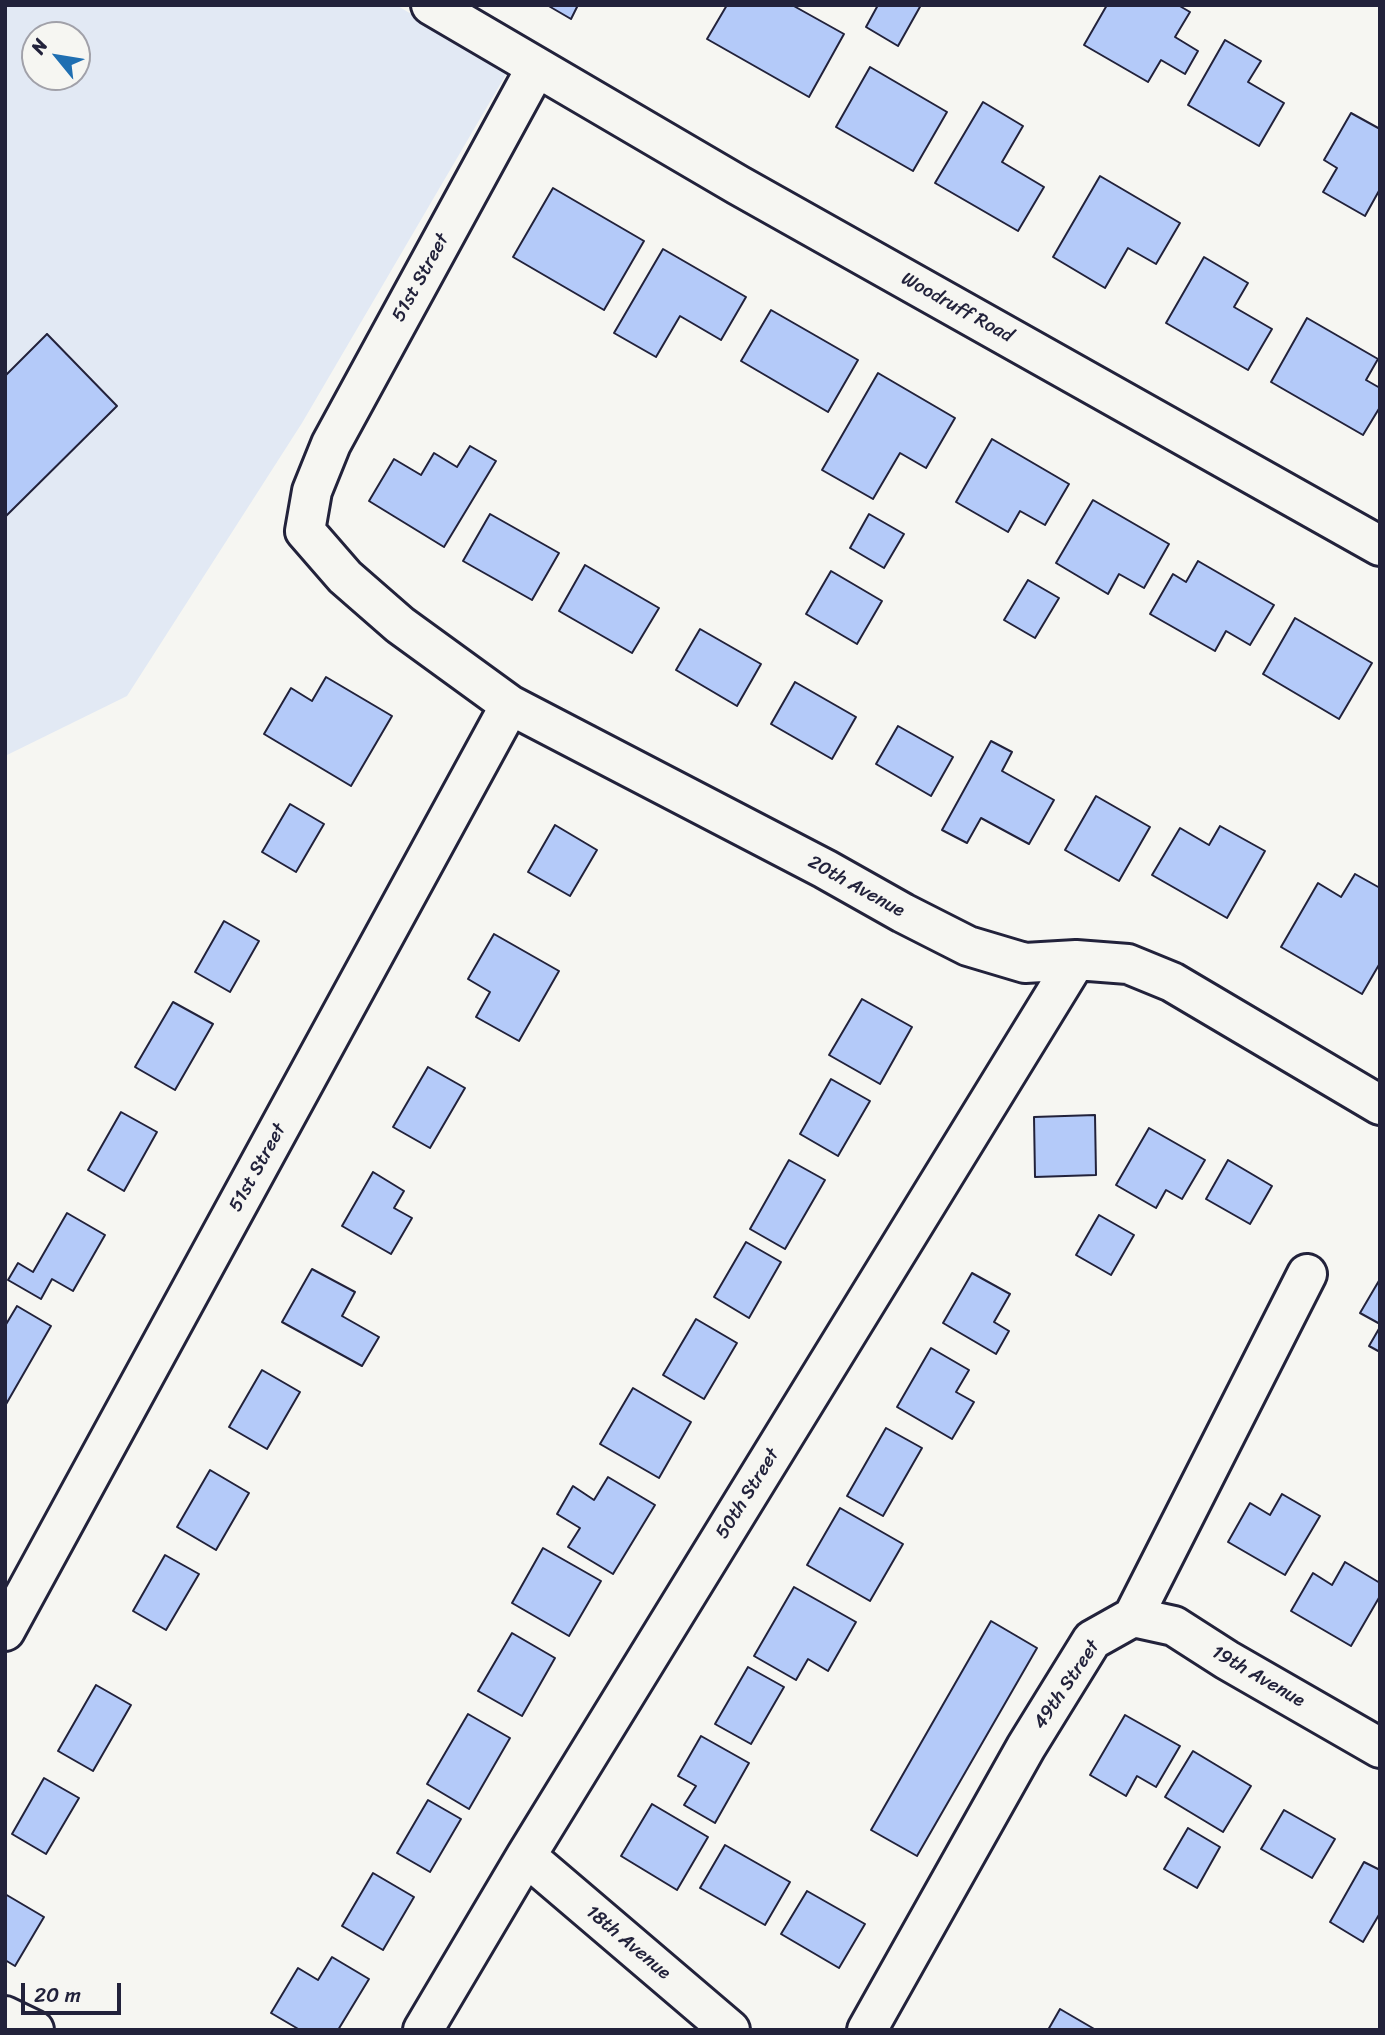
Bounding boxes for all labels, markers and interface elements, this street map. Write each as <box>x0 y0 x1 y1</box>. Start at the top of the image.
north arrow <box>21 21 91 91</box>
text: N <box>22 32 57 60</box>
street label: 51st Street <box>388 230 454 326</box>
street label: Woodruff Road <box>897 268 1017 348</box>
street label: 20th Avenue <box>804 851 908 923</box>
street label: 51st Street <box>225 1120 291 1216</box>
street label: 50th Street <box>711 1445 785 1543</box>
street label: 49th Street <box>1029 1636 1105 1734</box>
street label: 19th Avenue <box>1207 1641 1309 1713</box>
street label: 18th Avenue <box>581 1901 675 1985</box>
scale bar <box>24 1968 124 2012</box>
text: 20 m <box>34 1976 81 2014</box>

